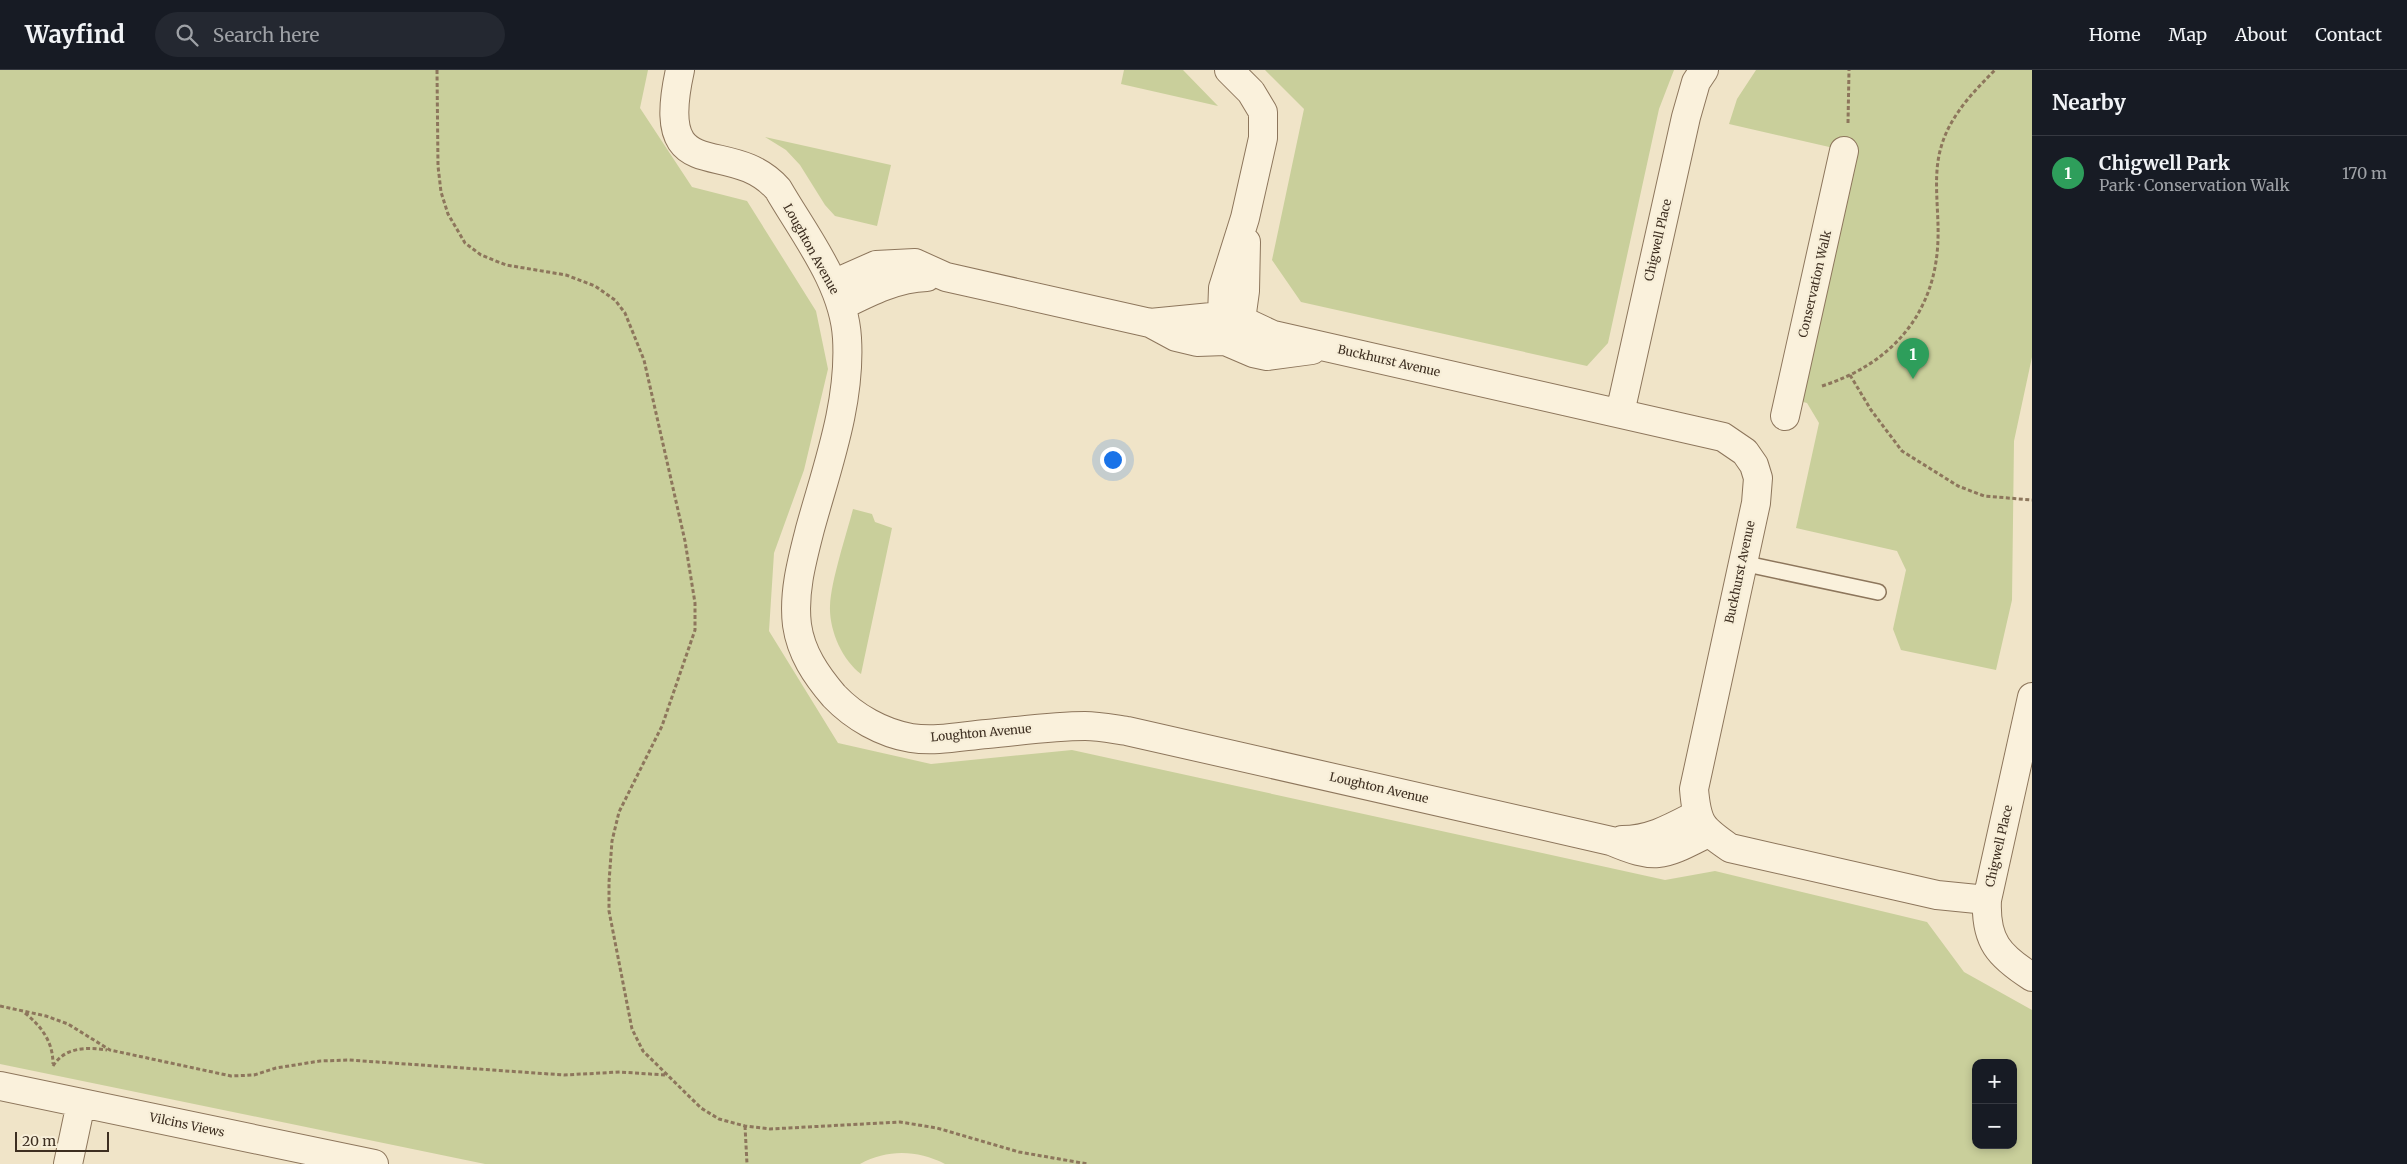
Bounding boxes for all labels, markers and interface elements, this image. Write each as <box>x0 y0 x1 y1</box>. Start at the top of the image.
search box <box>155 12 505 57</box>
text: Wayfind <box>25 19 125 50</box>
icon: search <box>173 21 201 49</box>
text: Search here <box>213 23 319 47</box>
text: Home <box>2089 23 2141 46</box>
text: Map <box>2169 23 2207 46</box>
text: About <box>2235 23 2287 46</box>
text: Contact <box>2315 23 2382 46</box>
text: Nearby <box>2052 89 2126 116</box>
text: Chigwell Park <box>2099 151 2230 175</box>
text: 1 <box>2064 163 2072 183</box>
text: 170 m <box>2342 163 2387 183</box>
text: Park · Conservation Walk <box>2099 175 2290 195</box>
street label: Chigwell Place <box>1641 197 1674 282</box>
street label: Loughton Avenue <box>780 201 843 297</box>
street label: Conservation Walk <box>1795 229 1834 339</box>
pin: 1 <box>1897 338 1929 379</box>
street label: Buckhurst Avenue <box>1336 341 1442 380</box>
your location <box>1100 447 1126 473</box>
street label: Buckhurst Avenue <box>1721 519 1758 625</box>
street label: Loughton Avenue <box>930 721 1032 744</box>
street label: Loughton Avenue <box>1328 769 1430 806</box>
street label: Chigwell Place <box>1982 803 2015 888</box>
map controls <box>1972 1059 2017 1149</box>
button: + <box>1972 1059 2017 1104</box>
button: − <box>1972 1104 2017 1149</box>
street label: Vilcins Views <box>147 1109 226 1140</box>
scale bar <box>15 1129 109 1152</box>
text: 20 m <box>22 1132 56 1150</box>

